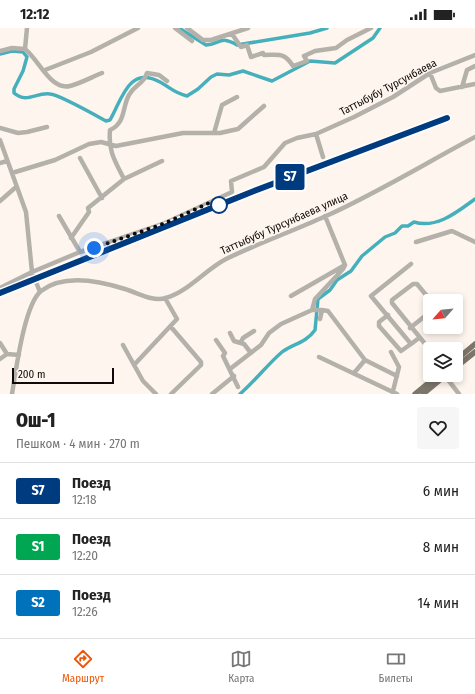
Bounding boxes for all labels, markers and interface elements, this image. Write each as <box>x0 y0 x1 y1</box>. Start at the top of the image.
text: 12:12 <box>20 5 50 23</box>
street label: Таттыбубу Турсунбаева <box>338 56 439 119</box>
line badge: S7 <box>272 164 308 190</box>
text: S7 <box>283 168 297 185</box>
street label: Таттыбубу Турсунбаева улица <box>218 189 350 257</box>
unlabelled marker <box>210 196 228 214</box>
your location <box>84 238 104 258</box>
north arrow <box>423 294 463 334</box>
map controls <box>423 294 463 382</box>
button: layers <box>423 342 463 382</box>
scale bar <box>12 366 114 385</box>
text: 200 m <box>18 368 45 381</box>
button: heart <box>417 407 459 449</box>
text: Ош-1 <box>16 409 55 432</box>
text: Пешком · 4 мин · 270 m <box>16 436 140 451</box>
text: Поезд <box>72 474 111 492</box>
text: S7 <box>31 482 45 499</box>
text: 6 мин <box>423 482 459 500</box>
text: 12:18 <box>72 492 97 507</box>
text: Поезд <box>72 530 111 548</box>
text: S1 <box>32 538 44 555</box>
text: 8 мин <box>423 538 459 556</box>
text: 12:20 <box>72 548 98 563</box>
text: Поезд <box>72 586 111 604</box>
text: S2 <box>31 594 45 611</box>
text: 14 мин <box>417 594 459 612</box>
text: 12:26 <box>72 604 98 619</box>
tab: Маршрут <box>62 648 104 685</box>
tab: Карта <box>228 648 255 685</box>
tab: Билеты <box>379 648 413 685</box>

